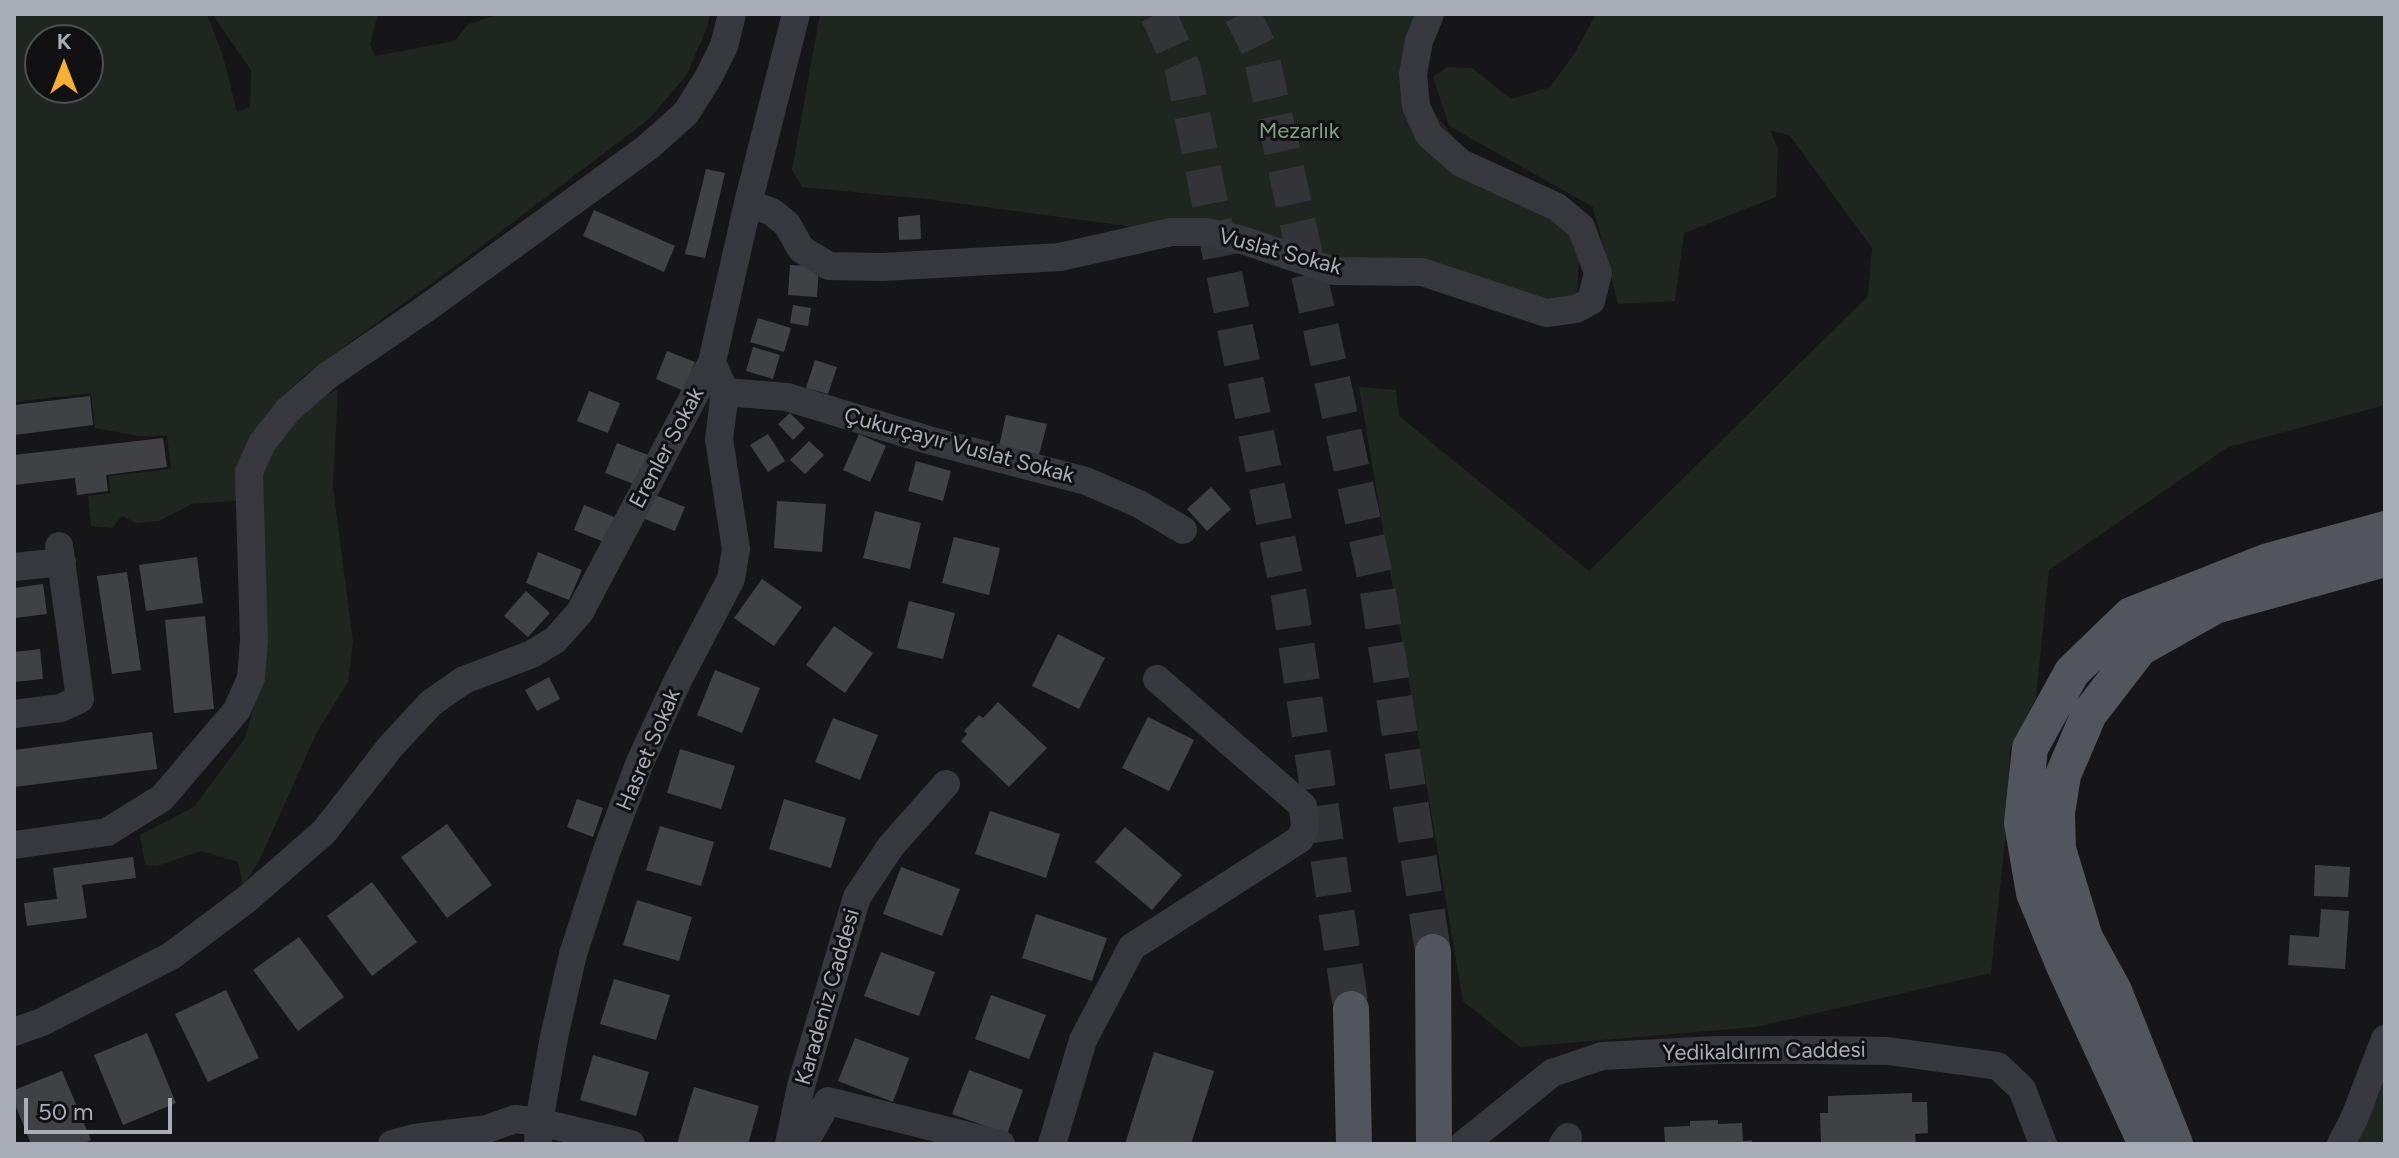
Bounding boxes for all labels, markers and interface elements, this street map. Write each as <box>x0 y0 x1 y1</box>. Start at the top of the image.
north arrow <box>24 24 104 104</box>
text: K <box>57 28 71 55</box>
park label: Mezarlık <box>1259 119 1339 145</box>
street label: Vuslat Sokak <box>1216 223 1344 281</box>
street label: Erenler Sokak <box>624 383 710 513</box>
street label: Çukurçayır Vuslat Sokak <box>841 403 1077 489</box>
street label: Hasret Sokak <box>611 685 687 815</box>
street label: Karadeniz Caddesi <box>790 906 866 1088</box>
street label: Yedikaldırım Caddesi <box>1662 1037 1866 1067</box>
scale bar <box>28 1082 176 1132</box>
text: 50 m <box>38 1097 94 1126</box>

